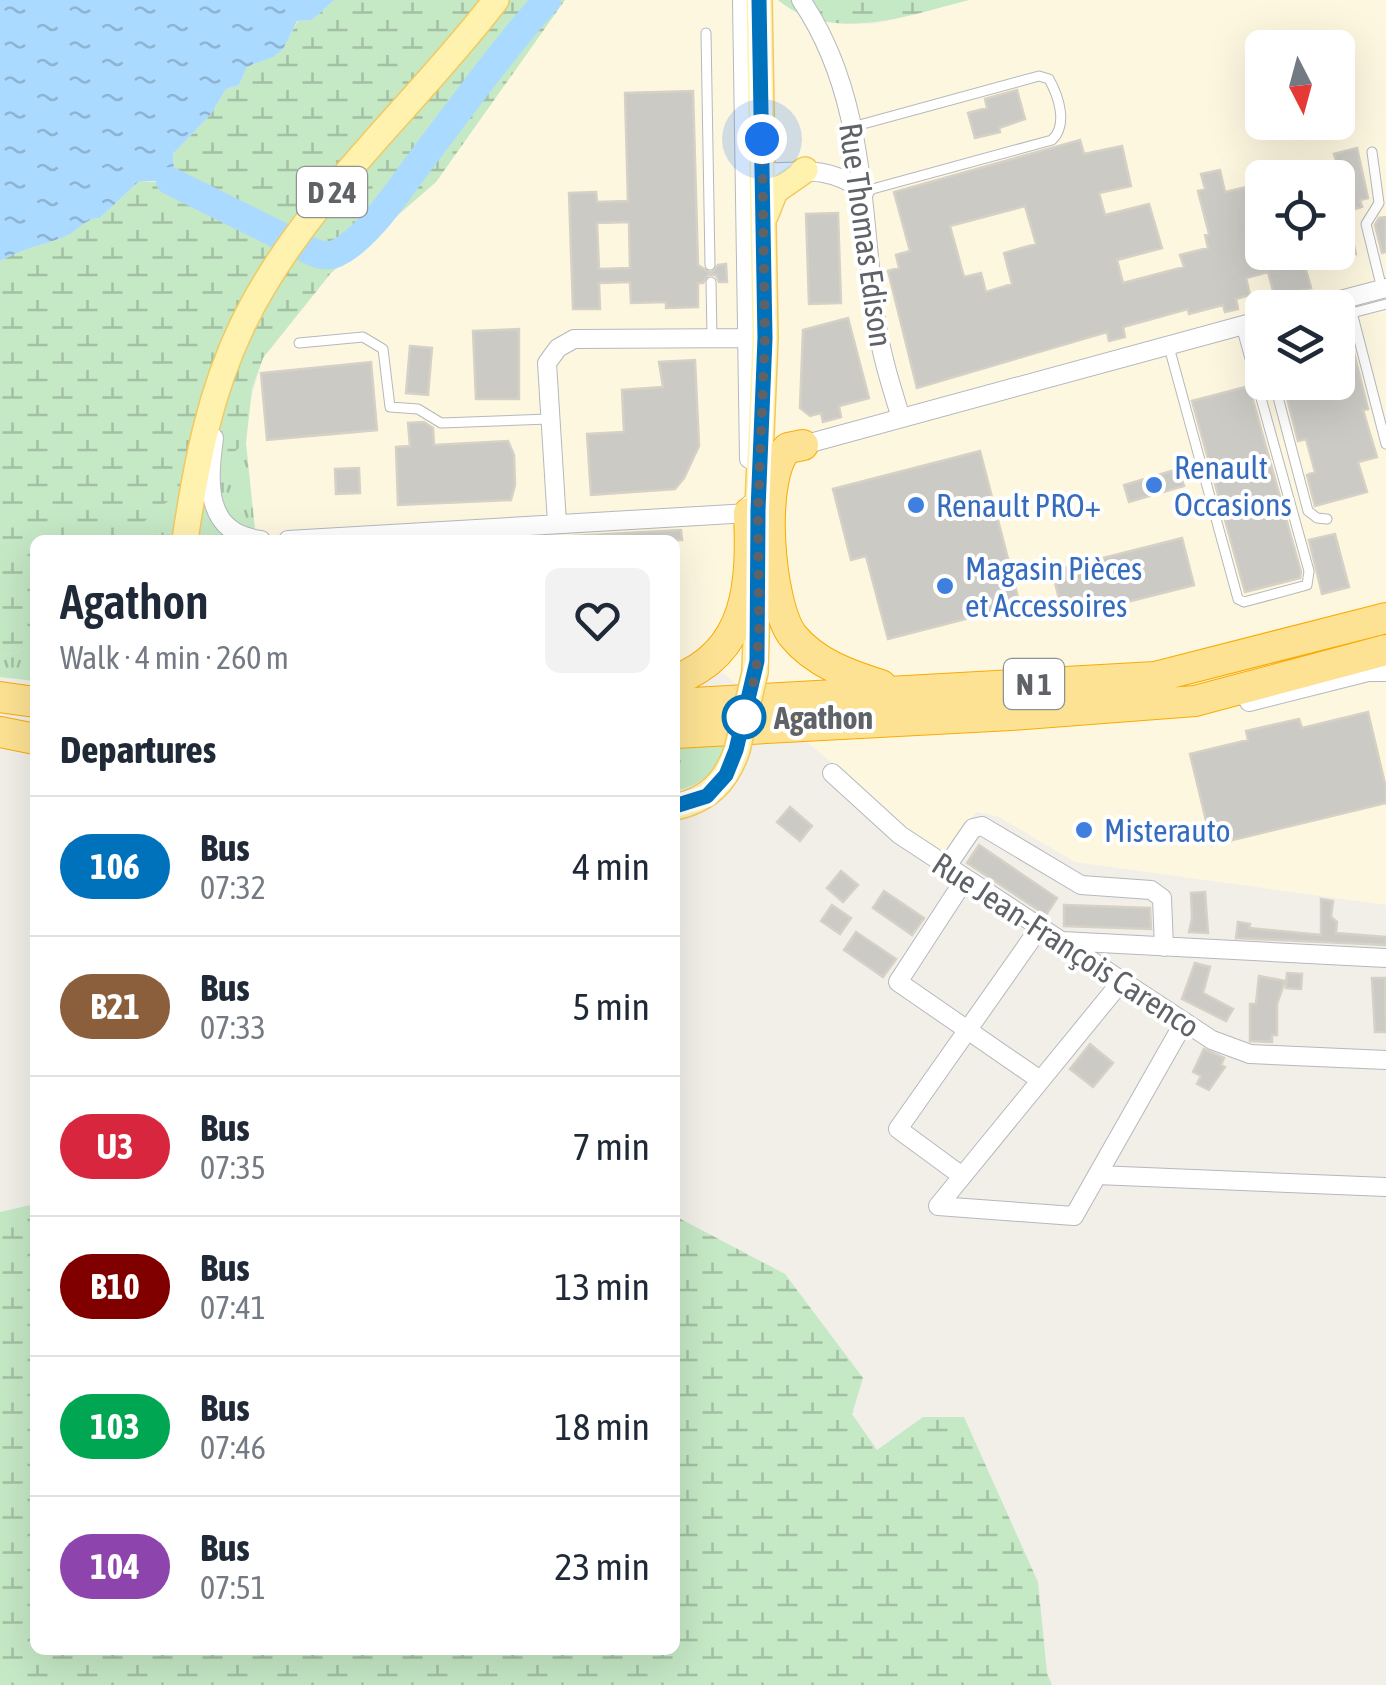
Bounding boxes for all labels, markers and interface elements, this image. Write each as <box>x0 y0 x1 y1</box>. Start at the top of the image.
north arrow <box>1245 30 1355 140</box>
map controls <box>1245 30 1355 400</box>
your location <box>737 114 787 164</box>
street label: Rue Thomas Edison <box>832 121 900 349</box>
button: locate <box>1245 160 1355 270</box>
road number: D 24 <box>297 167 367 217</box>
button: layers <box>1245 290 1355 400</box>
place label: Renault Occasions <box>1174 449 1292 523</box>
marker: Renault Occasions <box>1143 474 1165 496</box>
place label: Renault PRO+ <box>936 487 1101 524</box>
marker: Renault PRO+ <box>905 494 927 516</box>
place label: Magasin Pièces et Accessoires <box>965 550 1142 624</box>
button: heart <box>545 568 650 673</box>
text: Agathon <box>60 574 208 629</box>
marker: Magasin Pièces et Accessoires <box>934 575 956 597</box>
text: Walk · 4 min · 260 m <box>60 639 289 676</box>
road number: N 1 <box>1004 659 1064 709</box>
marker: Agathon <box>723 696 765 738</box>
place label: Agathon <box>773 699 873 736</box>
text: Departures <box>60 728 216 771</box>
place label: Misterauto <box>1104 812 1231 849</box>
marker: Misterauto <box>1073 819 1095 841</box>
text: Bus <box>200 826 250 869</box>
text: 4 min <box>572 845 650 888</box>
street label: Rue Jean-François Carenco <box>926 845 1206 1045</box>
text: 106 <box>90 846 140 886</box>
text: 07:32 <box>200 869 266 906</box>
text: Bus <box>200 966 250 1009</box>
text: 5 min <box>572 985 650 1028</box>
text: B21 <box>90 986 140 1026</box>
text: 07:33 <box>200 1009 266 1046</box>
text: Bus <box>200 1106 250 1149</box>
text: 7 min <box>572 1125 650 1168</box>
text: U3 <box>96 1126 134 1166</box>
text: 07:35 <box>200 1149 266 1186</box>
text: Bus <box>200 1246 250 1289</box>
text: 13 min <box>555 1265 650 1308</box>
text: B10 <box>90 1266 140 1306</box>
text: 07:41 <box>200 1289 266 1326</box>
text: Bus <box>200 1386 250 1429</box>
text: 18 min <box>555 1405 650 1448</box>
text: 103 <box>90 1406 140 1446</box>
text: 07:46 <box>200 1429 266 1466</box>
text: Bus <box>200 1526 250 1569</box>
text: 23 min <box>555 1545 650 1588</box>
text: 104 <box>90 1546 140 1586</box>
text: 07:51 <box>200 1569 266 1606</box>

